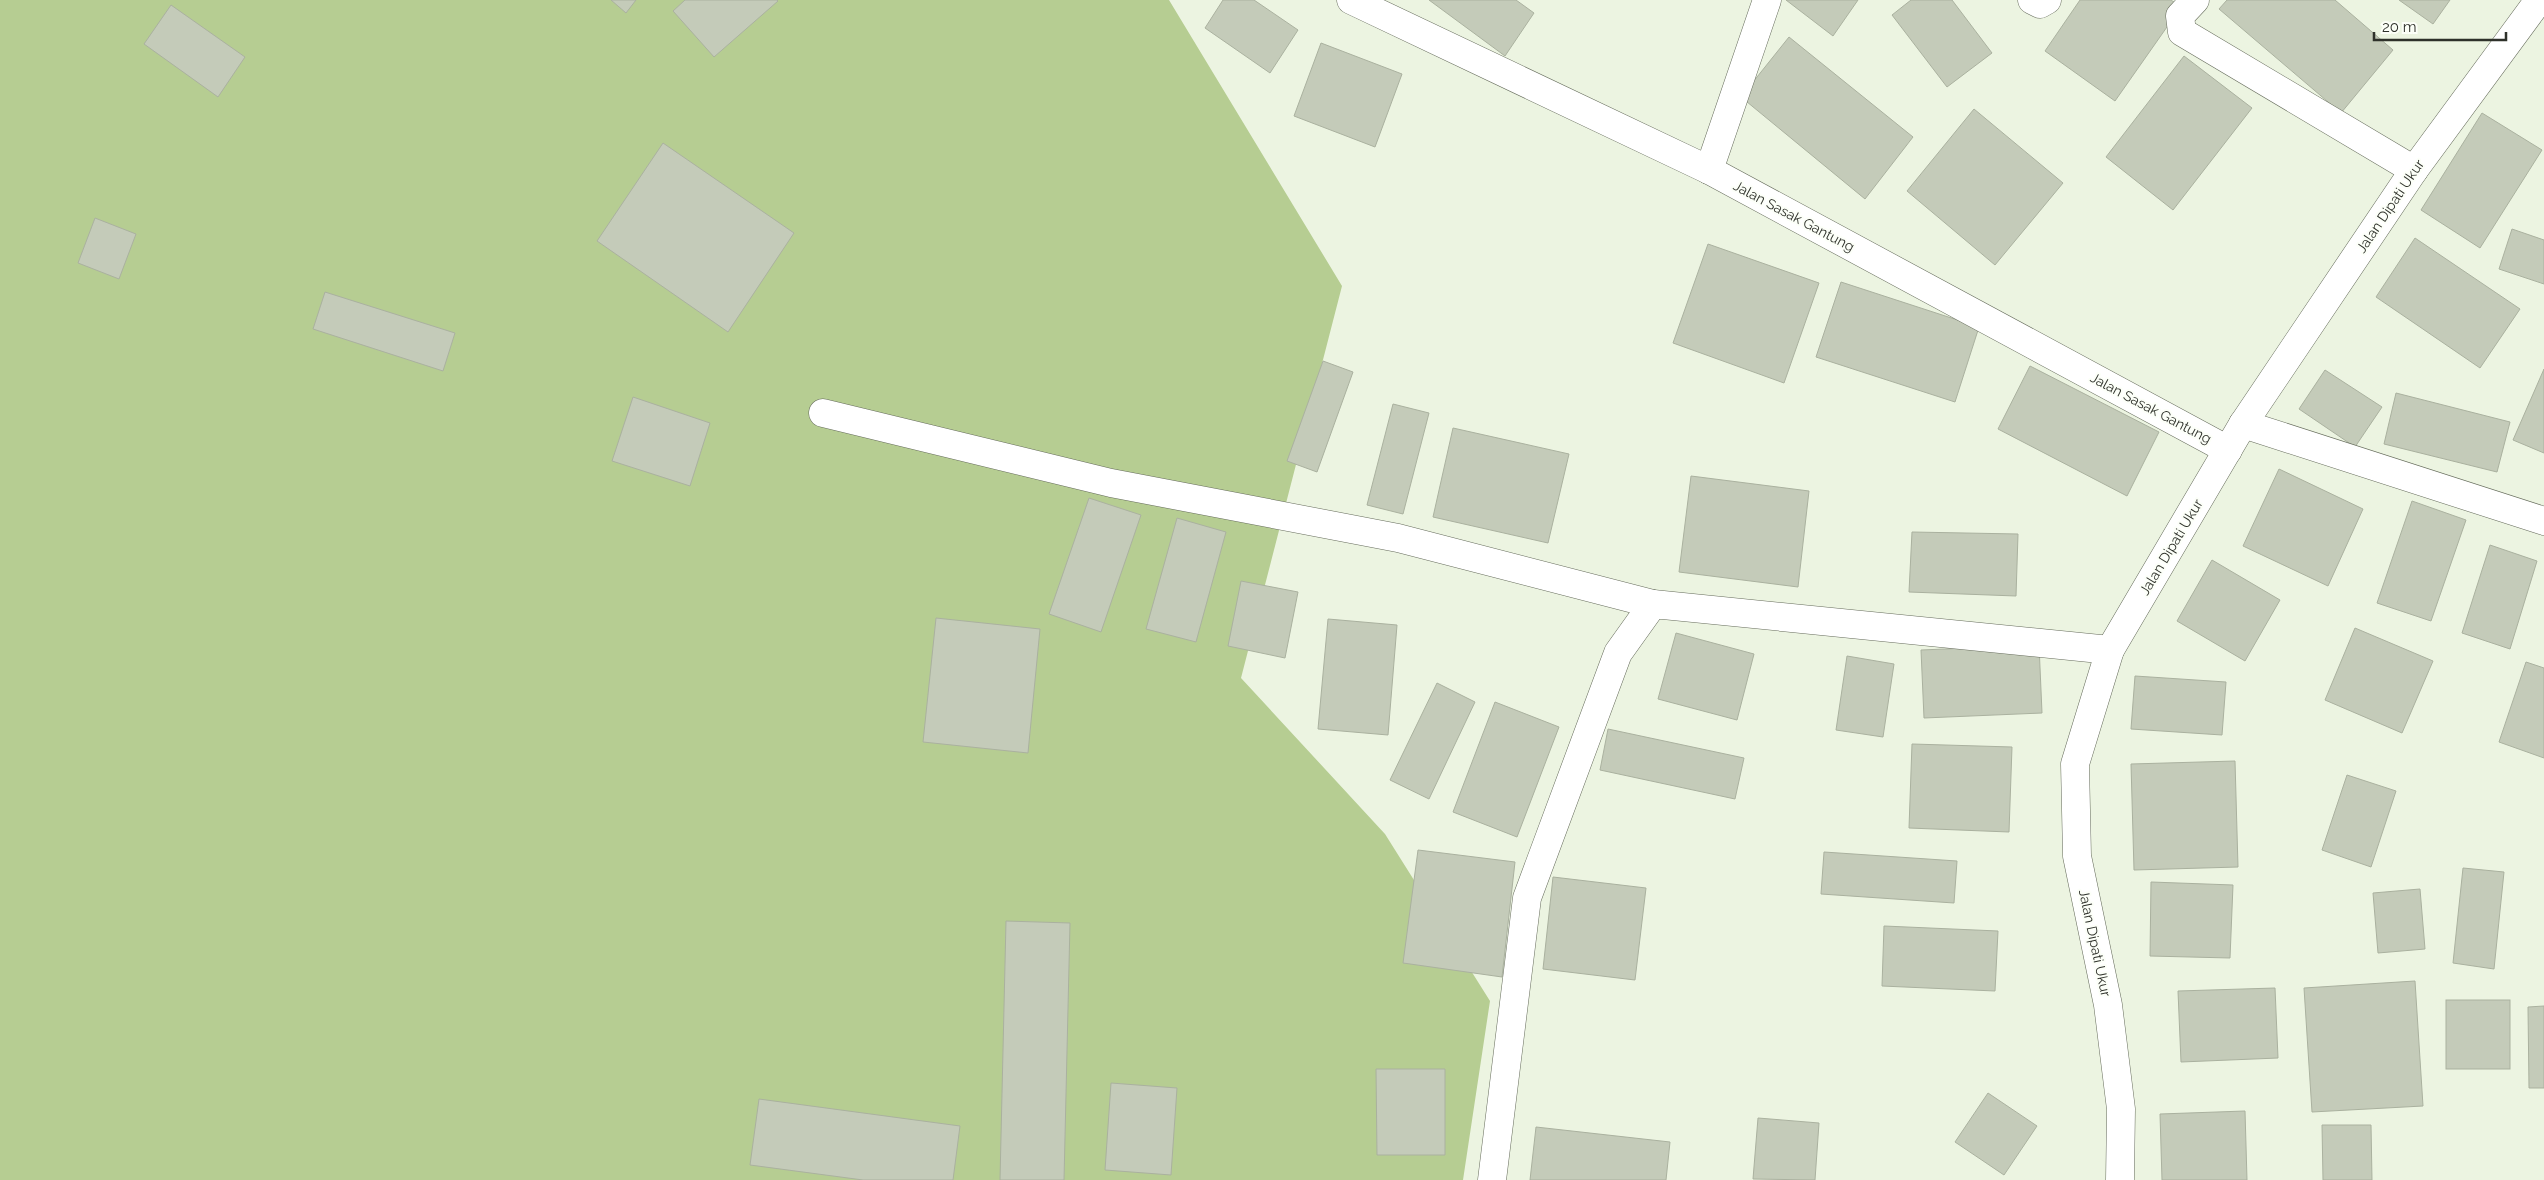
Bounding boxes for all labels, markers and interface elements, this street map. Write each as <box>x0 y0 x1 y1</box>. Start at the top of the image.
scale bar <box>2374 10 2506 42</box>
text: 20 m <box>2382 18 2417 36</box>
street label: Jalan Dipati Ukur <box>2353 156 2427 256</box>
street label: Jalan Sasak Gantung <box>1731 177 1857 255</box>
street label: Jalan Sasak Gantung <box>2088 369 2214 447</box>
street label: Jalan Dipati Ukur <box>2136 496 2206 598</box>
street label: Jalan Dipati Ukur <box>2076 888 2114 998</box>

